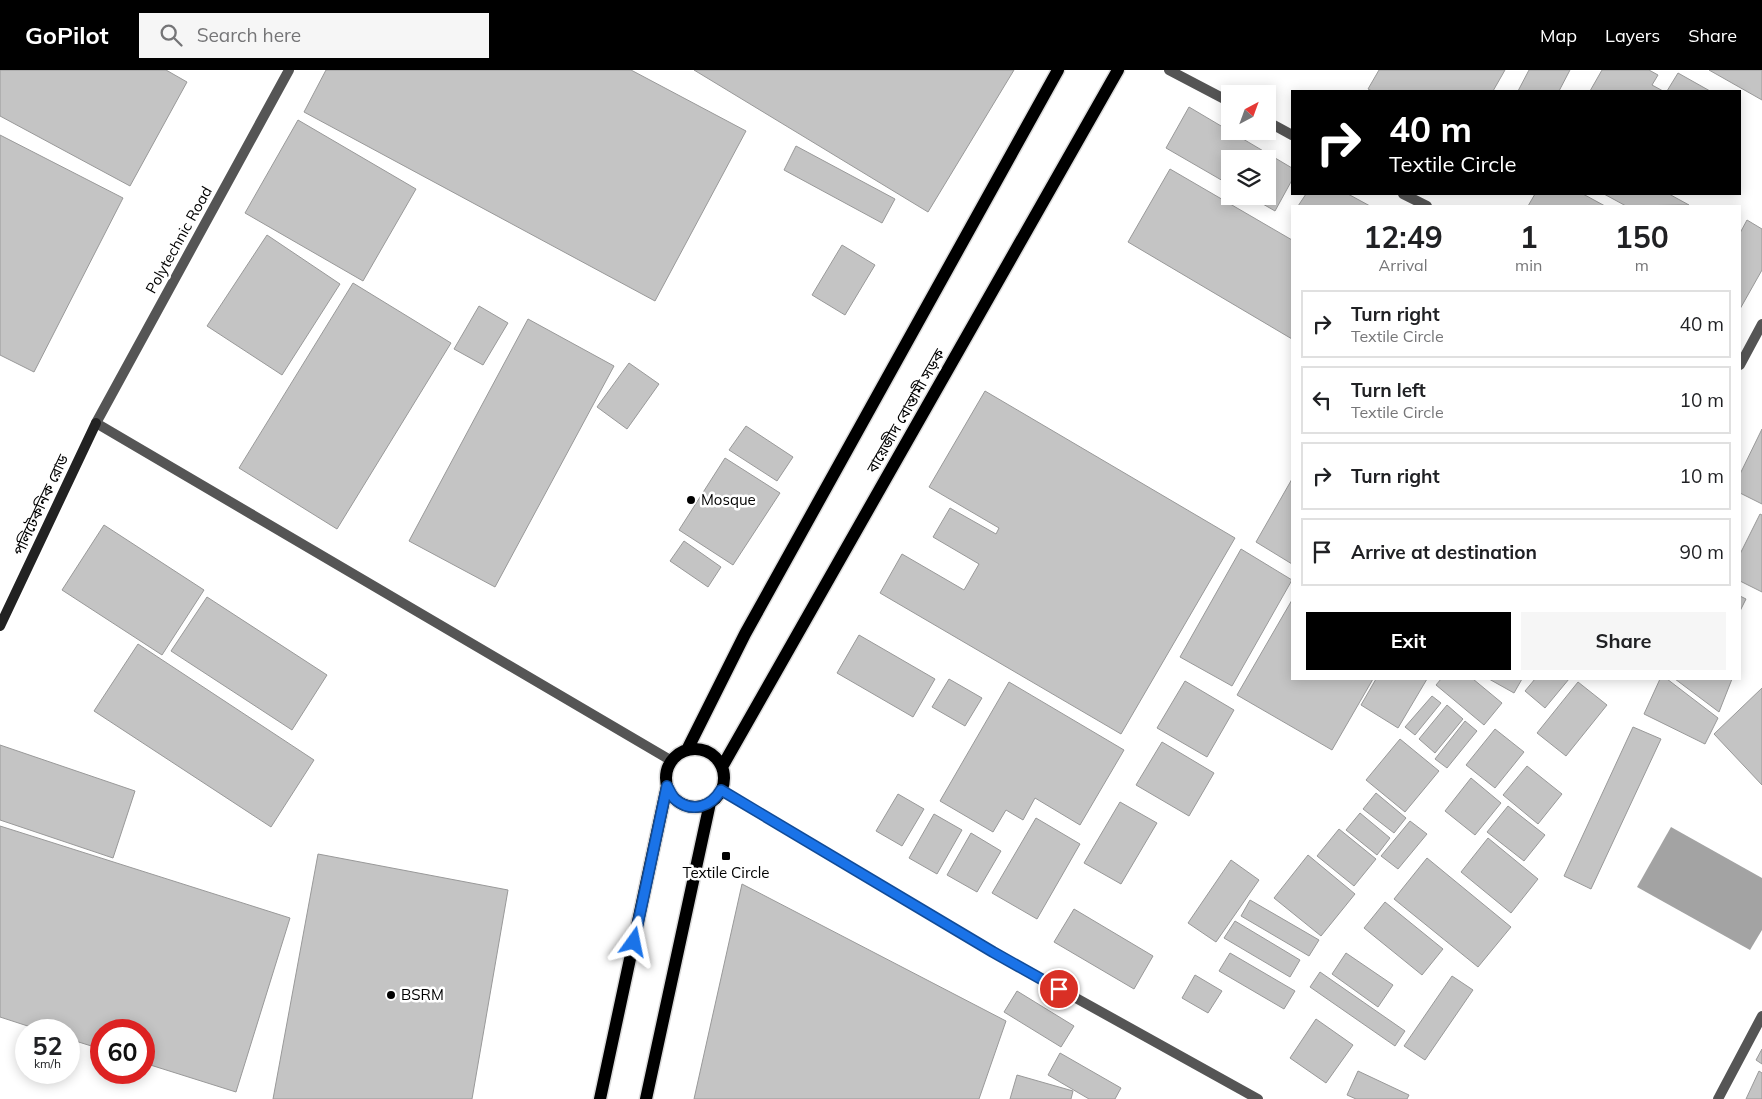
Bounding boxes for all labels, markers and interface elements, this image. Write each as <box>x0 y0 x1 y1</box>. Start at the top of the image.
search box <box>139 13 489 58</box>
text: GoPilot <box>25 20 109 50</box>
icon: search <box>157 21 185 49</box>
text: Search here <box>197 23 301 47</box>
text: Map <box>1540 24 1577 47</box>
text: Layers <box>1605 24 1660 47</box>
text: Share <box>1688 24 1737 47</box>
north arrow <box>1221 85 1276 140</box>
map controls <box>1221 85 1276 205</box>
text: 40 m <box>1389 107 1472 151</box>
icon: right <box>1306 110 1371 175</box>
button: layers <box>1221 150 1276 205</box>
text: Textile Circle <box>1389 150 1516 178</box>
street label: Polytechnic Road <box>141 183 216 297</box>
text: 12:49 <box>1363 218 1443 256</box>
text: 1 <box>1520 218 1538 256</box>
text: 150 <box>1615 218 1669 256</box>
text: Arrival <box>1379 255 1428 275</box>
text: min <box>1515 255 1542 275</box>
text: m <box>1635 255 1649 275</box>
text: Turn right <box>1351 302 1440 326</box>
icon: right <box>1308 310 1336 338</box>
text: 40 m <box>1680 312 1724 336</box>
text: Textile Circle <box>1351 326 1444 346</box>
street label: বায়েজীদ বোস্তামী সড়ক <box>862 345 949 477</box>
text: Turn left <box>1351 378 1426 402</box>
icon: left <box>1308 386 1336 414</box>
text: 10 m <box>1680 388 1724 412</box>
text: Textile Circle <box>1351 402 1444 422</box>
street label: পলিটেকনিক রোড <box>9 451 72 558</box>
icon: right <box>1308 462 1336 490</box>
text: Turn right <box>1351 464 1440 488</box>
text: 10 m <box>1680 464 1724 488</box>
place label: Mosque <box>701 490 756 509</box>
marker: Mosque <box>685 494 697 506</box>
icon: arrive <box>1308 538 1336 566</box>
text: Arrive at destination <box>1351 540 1537 564</box>
text: 90 m <box>1680 540 1724 564</box>
button: Exit <box>1306 612 1511 670</box>
button: Share <box>1521 612 1726 670</box>
marker: Textile Circle <box>720 850 732 862</box>
place label: Textile Circle <box>683 863 769 882</box>
position arrow <box>607 915 659 967</box>
pin <box>1038 968 1080 1010</box>
icon: arrive <box>1045 975 1073 1003</box>
place label: BSRM <box>401 985 444 1004</box>
marker: BSRM <box>385 989 397 1001</box>
speed limit sign: 60 <box>90 1019 155 1084</box>
text: 52 <box>32 1030 63 1061</box>
text: km/h <box>34 1056 61 1071</box>

